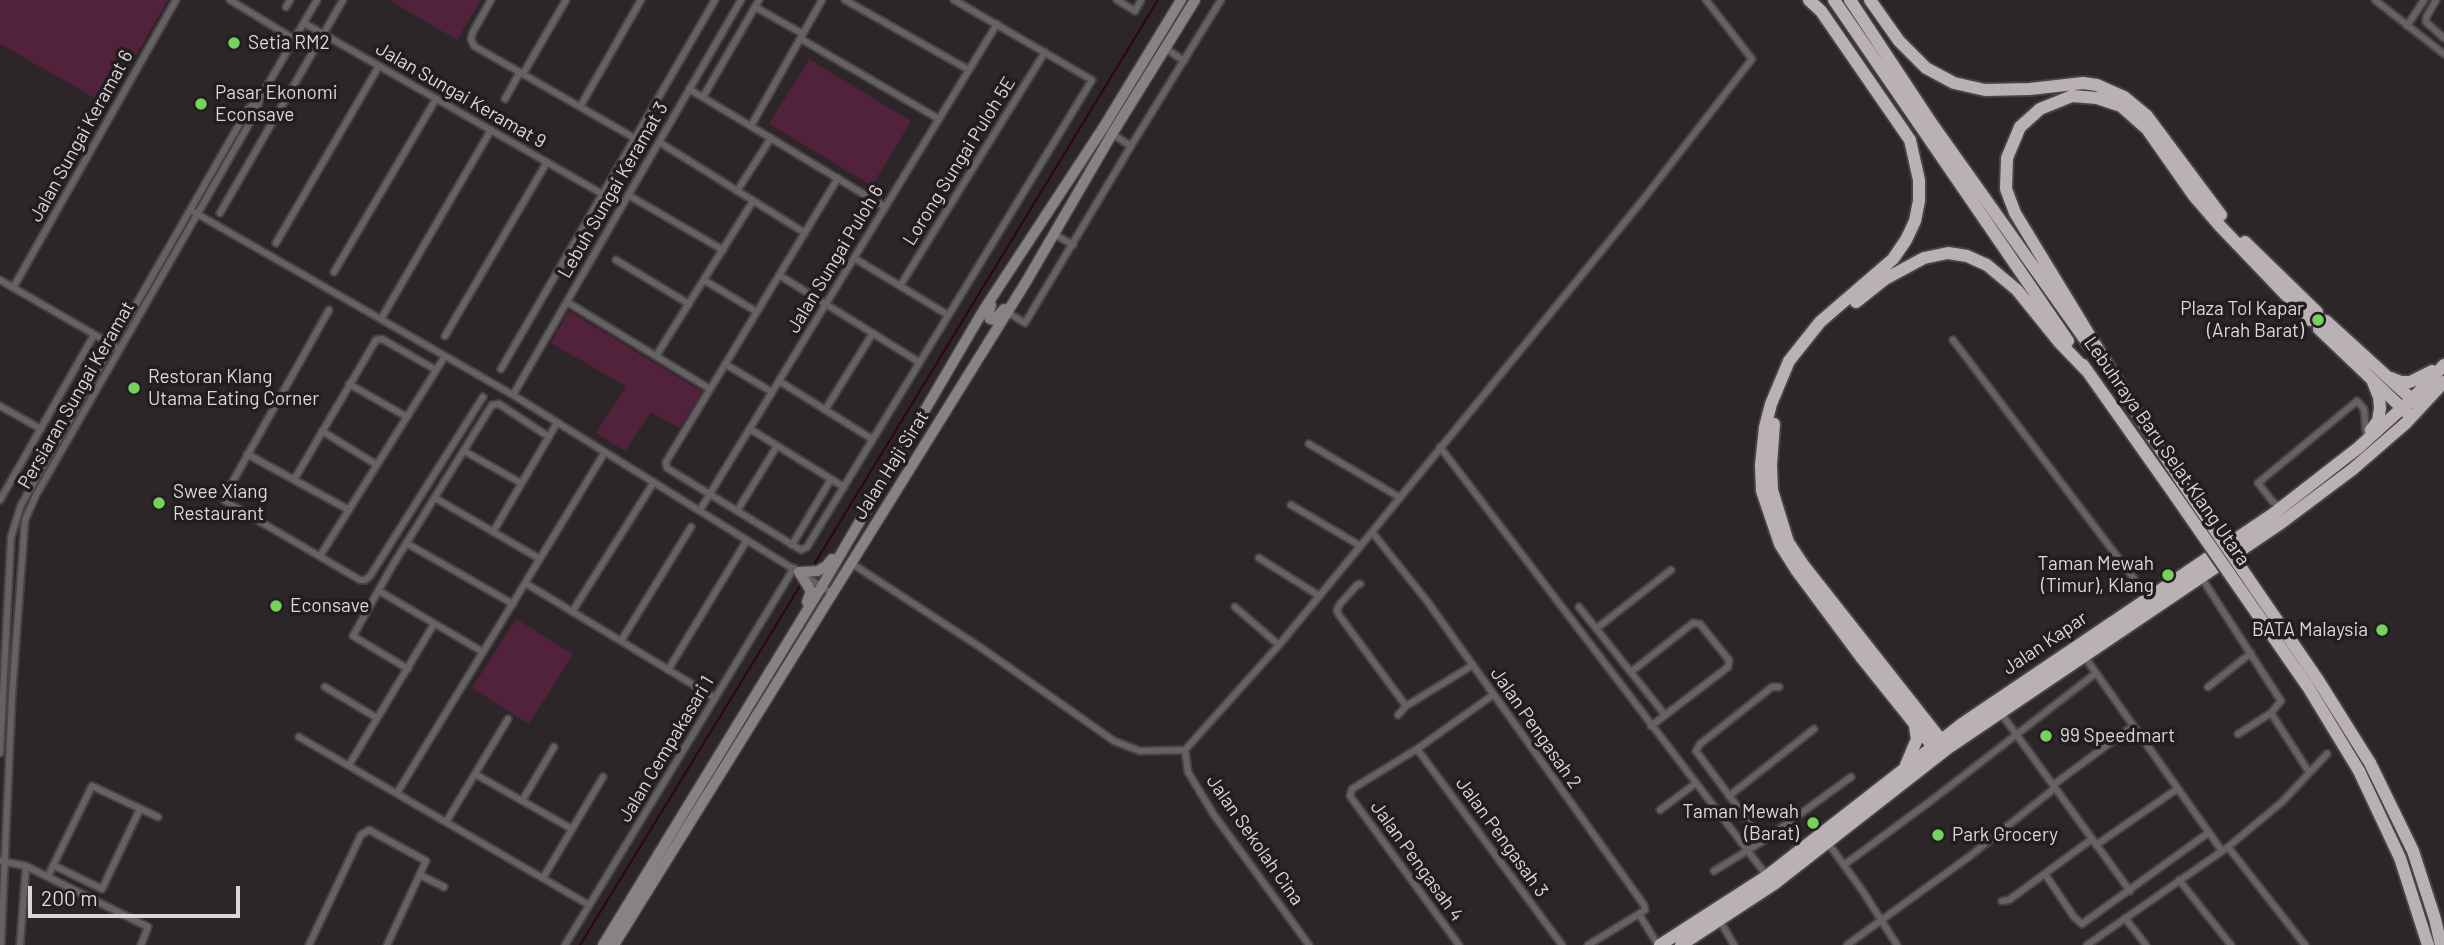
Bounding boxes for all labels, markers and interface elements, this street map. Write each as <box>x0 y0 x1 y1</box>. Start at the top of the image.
place label: Setia RM2 <box>248 32 330 54</box>
marker: Setia RM2 <box>226 35 242 51</box>
street label: Jalan Sungai Keramat 9 <box>372 37 550 153</box>
street label: Jalan Sungai Keramat 6 <box>24 46 138 226</box>
street label: Lorong Sungai Puloh 5E <box>898 73 1020 249</box>
place label: Pasar Ekonomi Econsave <box>215 82 337 126</box>
marker: Pasar Ekonomi Econsave <box>193 96 209 112</box>
street label: Lebuh Sungai Keramat 3 <box>553 98 673 282</box>
street label: Jalan Sungai Puloh 6 <box>782 181 888 337</box>
street label: Persiaran Sungai Keramat <box>13 297 139 493</box>
place label: Plaza Tol Kapar (Arah Barat) <box>2180 298 2304 342</box>
marker: Plaza Tol Kapar (Arah Barat) <box>2310 312 2326 328</box>
street label: Lebuhraya Baru Selat Klang Utara <box>2079 332 2255 570</box>
place label: Restoran Klang Utama Eating Corner <box>148 366 319 410</box>
marker: Restoran Klang Utama Eating Corner <box>126 380 142 396</box>
street label: Jalan Haji Sirat <box>849 407 933 523</box>
place label: Swee Xiang Restaurant <box>173 481 268 525</box>
marker: Swee Xiang Restaurant <box>151 495 167 511</box>
place label: Taman Mewah (Timur), Klang <box>2037 553 2154 597</box>
marker: Taman Mewah (Timur), Klang <box>2160 567 2176 583</box>
place label: Econsave <box>290 595 369 617</box>
marker: Econsave <box>268 598 284 614</box>
street label: Jalan Kapar <box>1998 606 2092 680</box>
place label: BATA Malaysia <box>2252 619 2368 641</box>
marker: BATA Malaysia <box>2374 622 2390 638</box>
street label: Jalan Pengasah 2 <box>1486 663 1586 793</box>
street label: Jalan Cempakasari 1 <box>613 672 719 826</box>
place label: 99 Speedmart <box>2060 725 2175 747</box>
marker: 99 Speedmart <box>2038 728 2054 744</box>
street label: Jalan Sekolah Cina <box>1202 770 1308 910</box>
street label: Jalan Pengasah 3 <box>1451 773 1553 901</box>
street label: Jalan Pengasah 4 <box>1366 796 1468 926</box>
place label: Taman Mewah (Barat) <box>1682 801 1799 845</box>
marker: Taman Mewah (Barat) <box>1805 815 1821 831</box>
place label: Park Grocery <box>1952 824 2058 846</box>
marker: Park Grocery <box>1930 827 1946 843</box>
scale bar <box>32 872 243 916</box>
text: 200 m <box>41 885 98 910</box>

